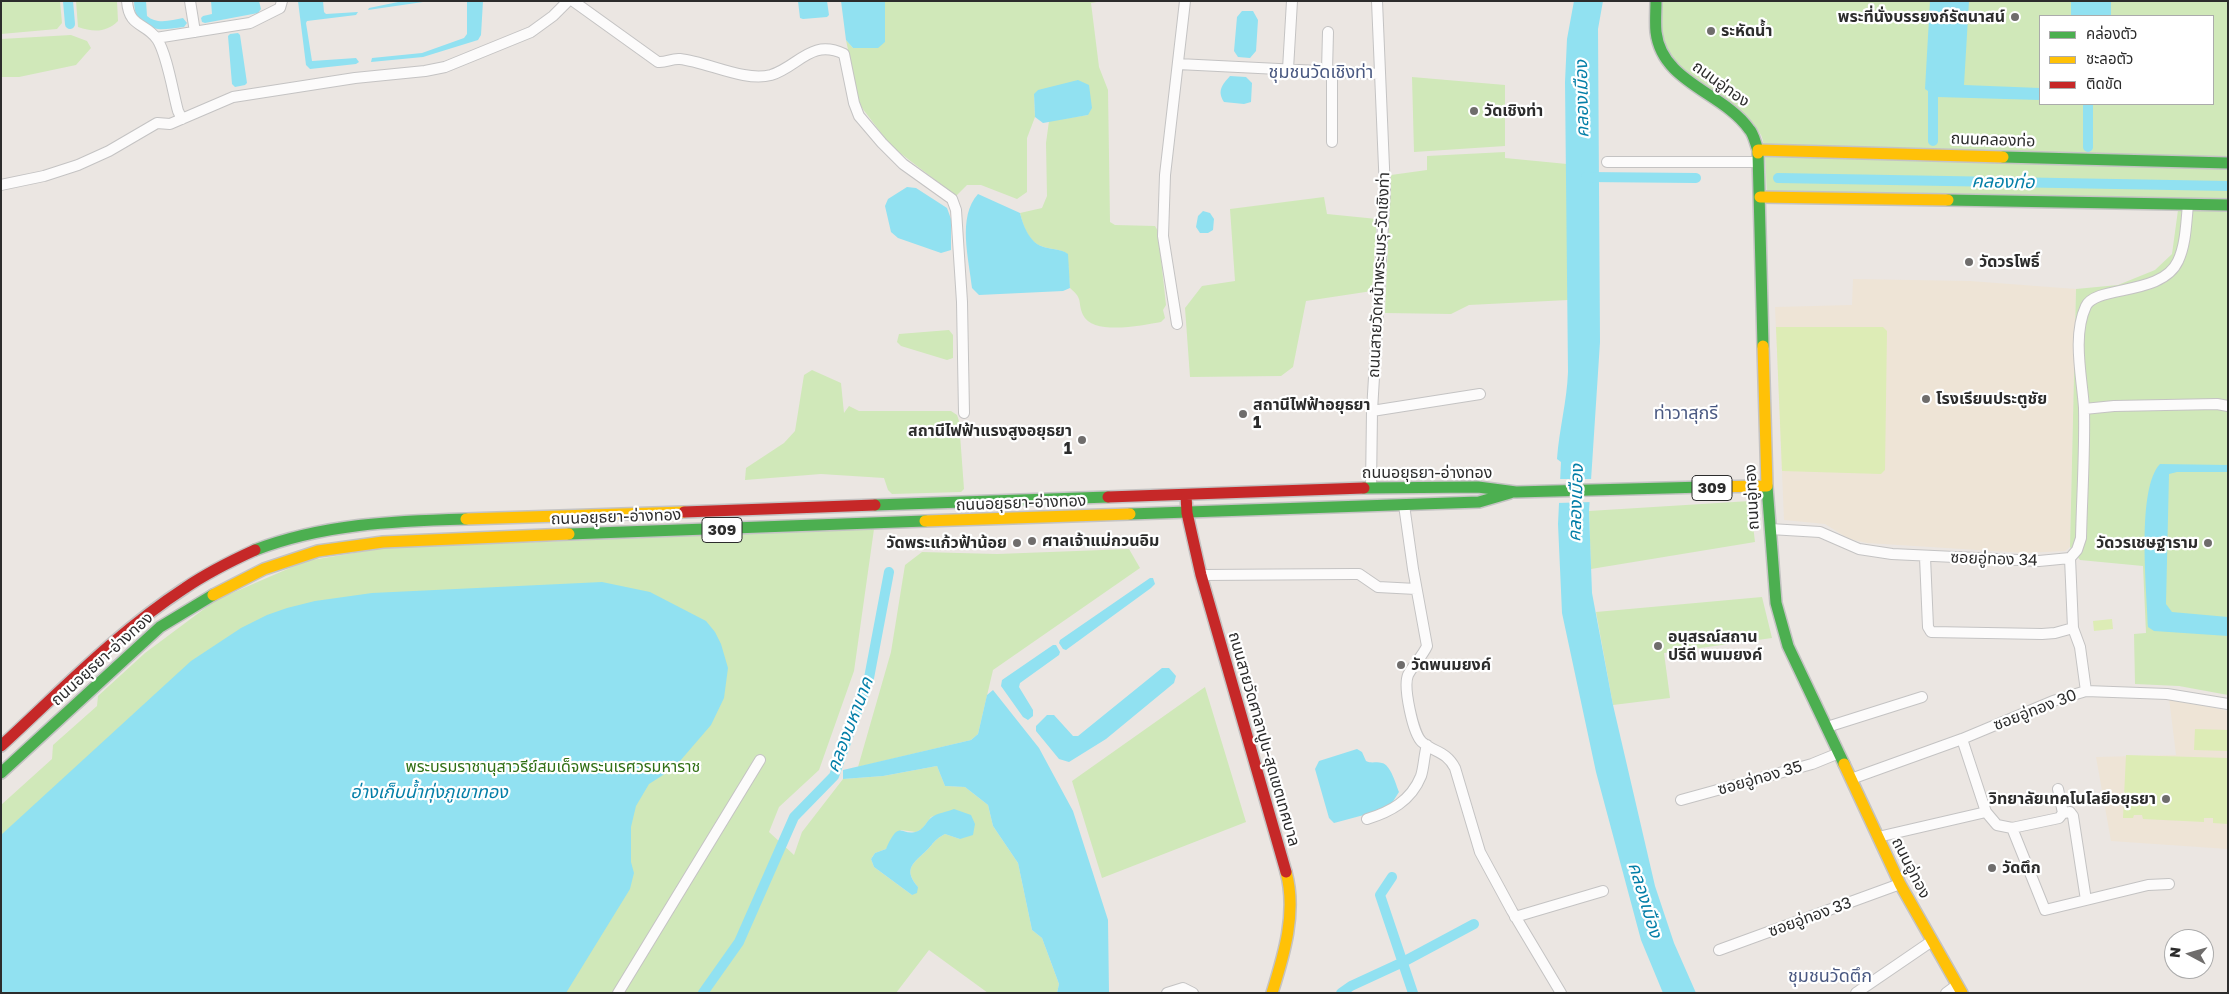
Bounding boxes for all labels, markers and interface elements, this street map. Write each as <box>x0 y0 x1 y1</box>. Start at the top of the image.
place label: พระที่นั่งบรรยงก์รัตนาสน์ <box>1838 7 2005 27</box>
marker: พระที่นั่งบรรยงก์รัตนาสน์ <box>2009 11 2021 23</box>
legend <box>2039 15 2214 105</box>
place label: ระหัดน้ำ <box>1721 21 1772 41</box>
text: คล่องตัว <box>2086 24 2137 42</box>
marker: ระหัดน้ำ <box>1705 25 1717 37</box>
text: ชะลอตัว <box>2086 49 2133 67</box>
street label: ถนนอู่ทอง <box>1689 57 1753 111</box>
water label: คลองเมือง <box>1571 60 1593 138</box>
district label: ชุมชนวัดเชิงท่า <box>1269 61 1373 83</box>
text: ติดขัด <box>2086 74 2122 92</box>
place label: วัดเชิงท่า <box>1484 101 1543 121</box>
marker: วัดเชิงท่า <box>1468 105 1480 117</box>
street label: ถนนคลองท่อ <box>1950 129 2036 151</box>
street label: ถนนสายวัดหน้าพระเมรุ-วัดเชิงท่า <box>1364 171 1394 379</box>
water label: คลองท่อ <box>1972 171 2034 193</box>
place label: วัดวรโพธิ์ <box>1979 252 2040 272</box>
marker: วัดวรโพธิ์ <box>1963 256 1975 268</box>
place label: โรงเรียนประตูชัย <box>1936 389 2047 409</box>
marker: โรงเรียนประตูชัย <box>1920 393 1932 405</box>
place label: สถานีไฟฟ้าอยุธยา 1 <box>1253 395 1370 433</box>
district label: ท่าวาสุกรี <box>1654 402 1718 424</box>
marker: สถานีไฟฟ้าอยุธยา 1 <box>1237 408 1249 420</box>
place label: สถานีไฟฟ้าแรงสูงอยุธยา 1 <box>908 421 1072 459</box>
marker: สถานีไฟฟ้าแรงสูงอยุธยา 1 <box>1076 434 1088 446</box>
street label: ถนนอยุธยา-อ่างทอง <box>1362 463 1492 483</box>
water label: คลองเมือง <box>1564 464 1588 542</box>
street label: ถนนอู่ทอง <box>1741 464 1763 530</box>
road number: 309 <box>1692 476 1732 500</box>
street label: ถนนอยุธยา-อ่างทอง <box>955 491 1087 515</box>
street label: ถนนอยุธยา-อ่างทอง <box>550 505 682 529</box>
road number: 309 <box>702 518 742 542</box>
place label: ศาลเจ้าแม่กวนอิม <box>1042 531 1159 551</box>
place label: วัดพระแก้วฟ้าน้อย <box>886 533 1007 553</box>
place label: วัดวรเชษฐาราม <box>2096 533 2198 553</box>
marker: ศาลเจ้าแม่กวนอิม <box>1026 535 1038 547</box>
marker: วัดพระแก้วฟ้าน้อย <box>1011 537 1023 549</box>
marker: วัดวรเชษฐาราม <box>2202 537 2214 549</box>
street label: ซอยอู่ทอง 34 <box>1950 548 2038 570</box>
street label: ถนนอยุธยา-อ่างทอง <box>47 608 157 710</box>
place label: อนุสรณ์สถาน ปรีดี พนมยงค์ <box>1668 627 1762 665</box>
street label: ถนนสายวัดศาลาปูน-สุดเขตเทศบาล <box>1224 630 1304 848</box>
marker: อนุสรณ์สถาน ปรีดี พนมยงค์ <box>1652 640 1664 652</box>
place label: วัดพนมยงค์ <box>1411 655 1491 675</box>
marker: วัดพนมยงค์ <box>1395 659 1407 671</box>
water label: คลองมหานาค <box>822 675 878 775</box>
street label: ซอยอู่ทอง 30 <box>1991 685 2079 735</box>
park label: พระบรมราชานุสาวรีย์สมเด็จพระนเรศวรมหาราช <box>406 757 700 777</box>
street label: ซอยอู่ทอง 35 <box>1716 757 1804 799</box>
water label: อ่างเก็บน้ำทุ่งภูเขาทอง <box>350 781 508 803</box>
place label: วิทยาลัยเทคโนโลยีอยุธยา <box>1989 789 2156 809</box>
marker: วิทยาลัยเทคโนโลยีอยุธยา <box>2160 793 2172 805</box>
street label: ถนนอู่ทอง <box>1887 834 1935 902</box>
place label: วัดตึก <box>2002 858 2041 878</box>
water label: คลองเมือง <box>1623 860 1667 940</box>
marker: วัดตึก <box>1986 862 1998 874</box>
street label: ซอยอู่ทอง 33 <box>1766 893 1854 941</box>
north arrow <box>2164 929 2214 979</box>
text: N <box>2166 946 2184 959</box>
district label: ชุมชนวัดตึก <box>1788 965 1872 987</box>

